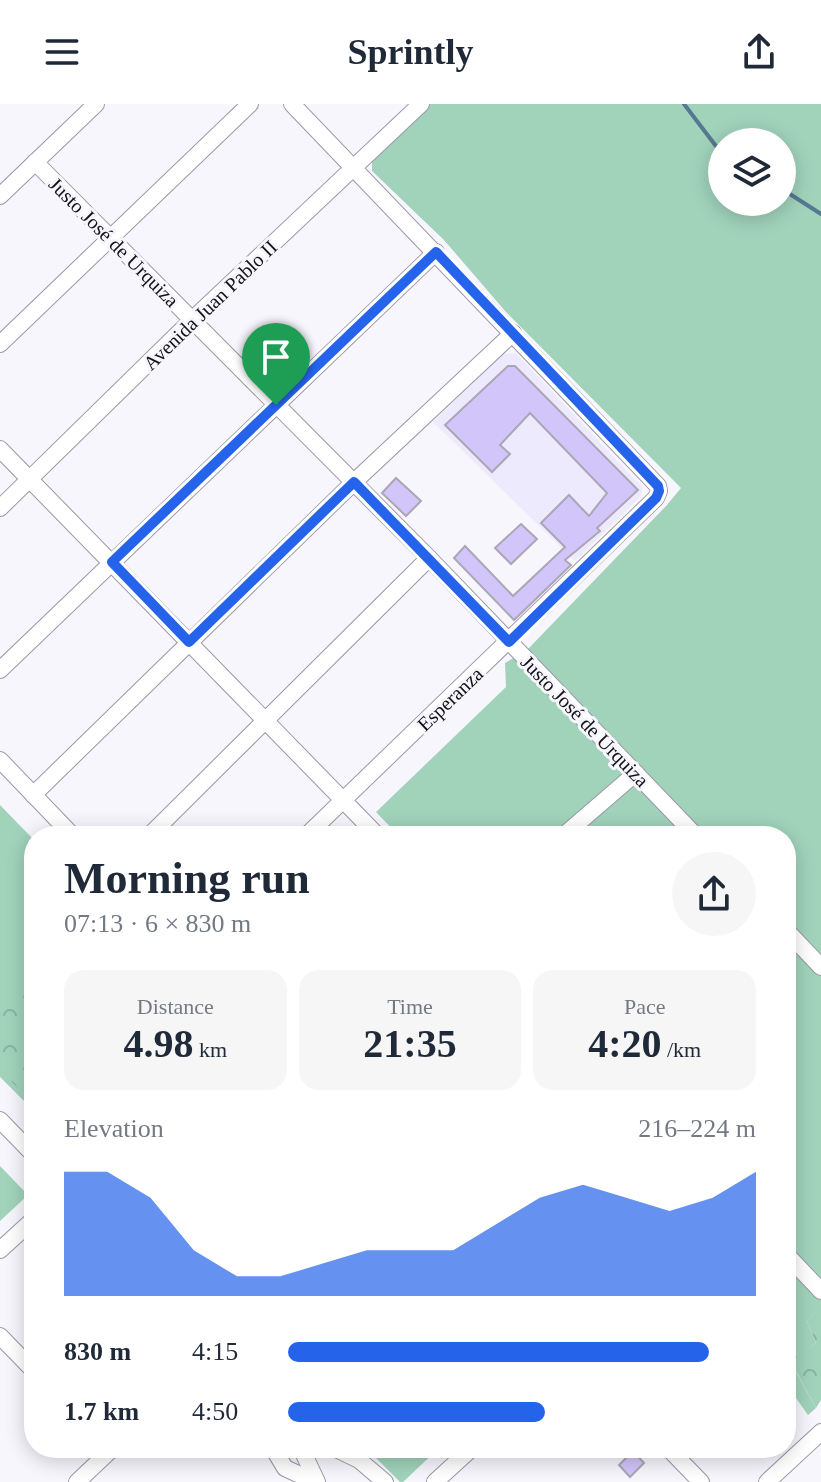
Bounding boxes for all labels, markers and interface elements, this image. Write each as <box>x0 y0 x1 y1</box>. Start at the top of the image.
icon: menu <box>40 30 84 74</box>
icon: share <box>737 30 781 74</box>
text: Sprintly <box>347 32 474 72</box>
map controls <box>708 128 796 216</box>
button: layers <box>708 128 796 216</box>
street label: Justo José de Urquiza <box>44 173 183 312</box>
street label: Avenida Juan Pablo II <box>139 236 281 374</box>
pin <box>242 323 310 405</box>
icon: arrive <box>254 335 298 379</box>
street label: Justo José de Urquiza <box>516 651 653 792</box>
street label: Esperanza <box>413 662 488 736</box>
button: share <box>672 852 756 936</box>
text: Morning run <box>64 854 310 903</box>
text: 07:13 · 6 × 830 m <box>64 909 251 938</box>
text: Distance <box>137 994 214 1019</box>
text: Time <box>387 994 433 1019</box>
text: Pace <box>624 994 665 1019</box>
text: 4.98 <box>124 1021 194 1066</box>
text: 21:35 <box>363 1021 457 1066</box>
text: 4:20 <box>588 1021 661 1066</box>
text: km <box>194 1037 227 1062</box>
text: /km <box>661 1037 701 1062</box>
text: Elevation <box>64 1114 164 1143</box>
text: 216–224 m <box>638 1114 756 1143</box>
text: 830 m <box>64 1337 131 1366</box>
text: 4:15 <box>192 1337 238 1366</box>
text: 1.7 km <box>64 1397 139 1426</box>
text: 4:50 <box>192 1397 238 1426</box>

